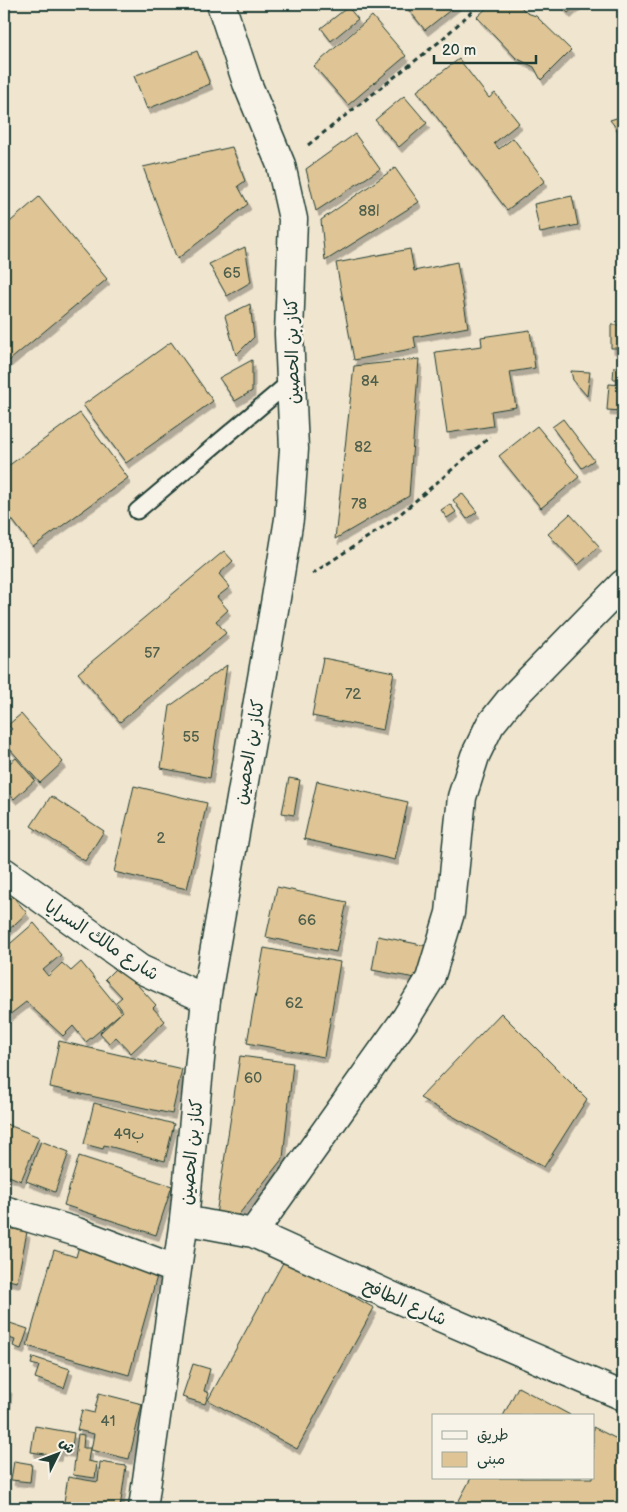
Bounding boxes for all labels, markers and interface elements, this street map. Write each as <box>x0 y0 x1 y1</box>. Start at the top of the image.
scale bar <box>434 32 537 64</box>
text: 20 m <box>442 41 476 60</box>
house number: 88ا <box>358 202 380 221</box>
house number: 65 <box>223 264 241 283</box>
street label: كناز بن الحصين <box>281 297 304 404</box>
house number: 84 <box>361 372 379 391</box>
house number: 82 <box>354 438 372 457</box>
house number: 78 <box>351 495 367 514</box>
house number: 57 <box>144 644 161 663</box>
house number: 72 <box>345 685 361 704</box>
street label: كناز بن الحصين <box>230 698 269 806</box>
house number: 55 <box>182 728 200 747</box>
house number: 2 <box>157 829 166 848</box>
street label: شارع مالك السرايا <box>40 896 163 986</box>
house number: 66 <box>298 911 316 930</box>
house number: 62 <box>285 994 303 1013</box>
house number: 60 <box>244 1069 262 1088</box>
street label: كناز بن الحصين <box>175 1098 208 1206</box>
house number: 49ب <box>113 1125 145 1144</box>
street label: شارع الطافح <box>359 1275 450 1331</box>
house number: 41 <box>101 1412 115 1431</box>
legend <box>432 1414 594 1480</box>
text: طريق <box>477 1426 509 1445</box>
north arrow <box>32 1430 82 1480</box>
text: ش <box>56 1434 79 1457</box>
text: مبنى <box>477 1450 505 1469</box>

